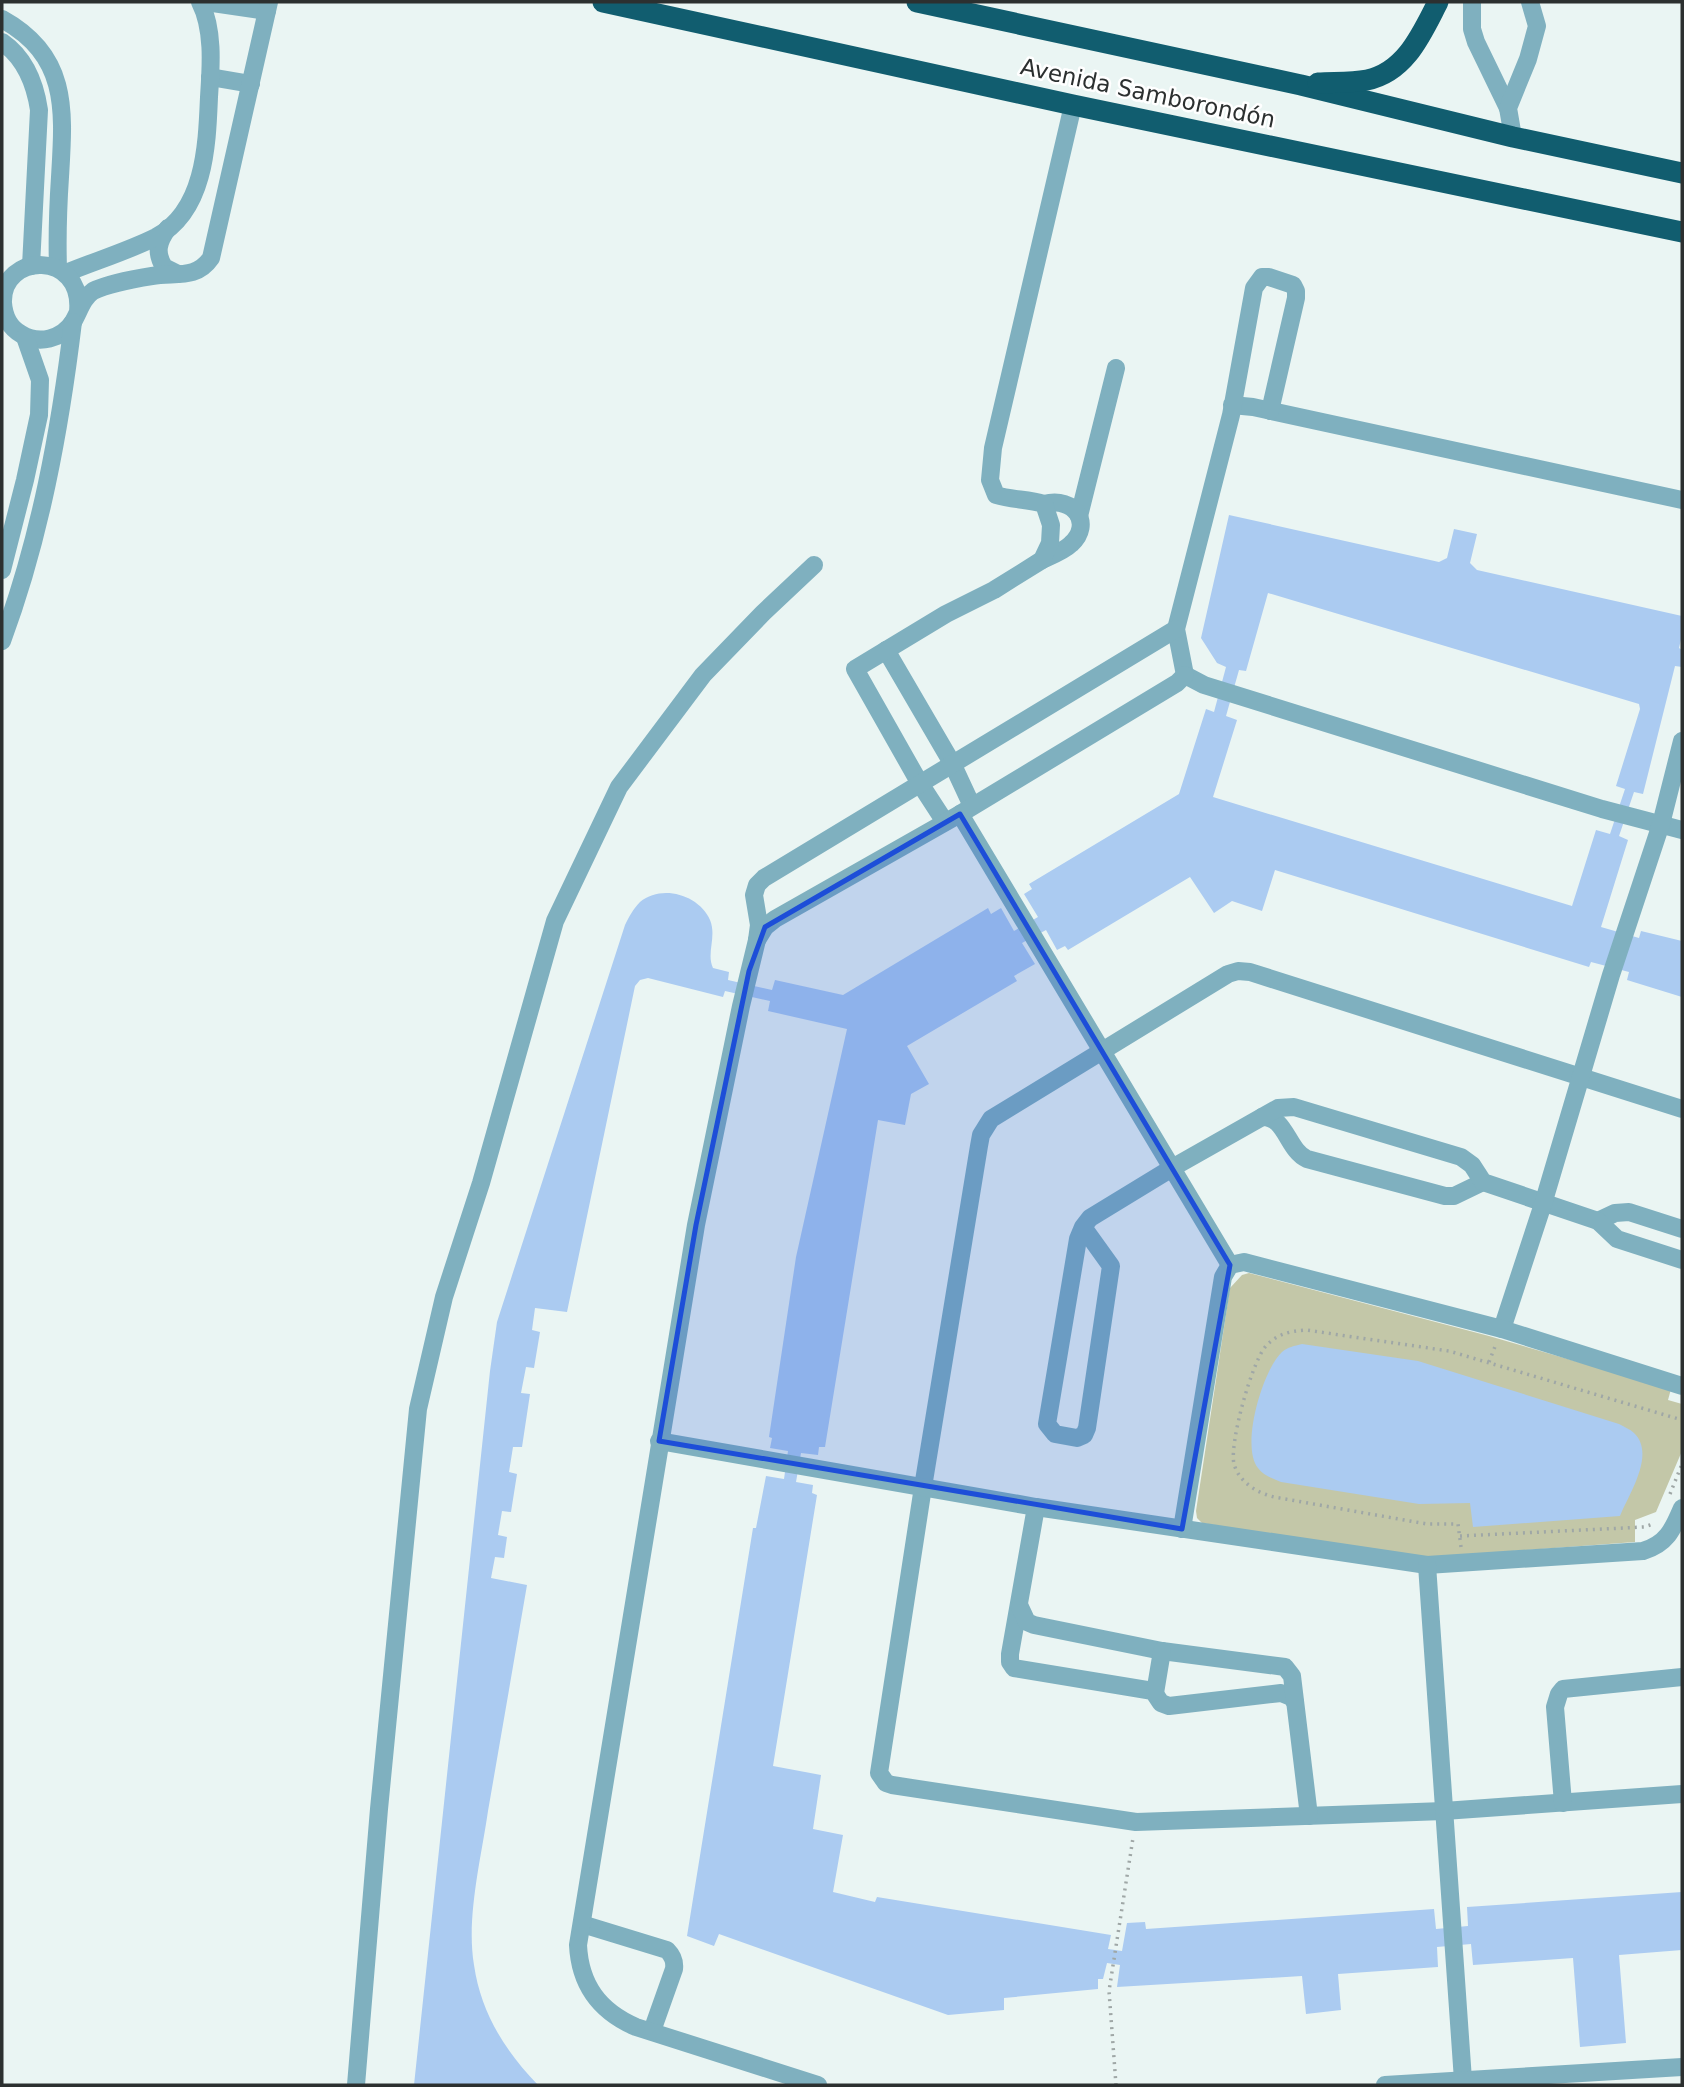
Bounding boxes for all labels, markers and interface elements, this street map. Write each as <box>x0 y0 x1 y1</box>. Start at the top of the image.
street label: Avenida Samborondón <box>1018 53 1278 133</box>

